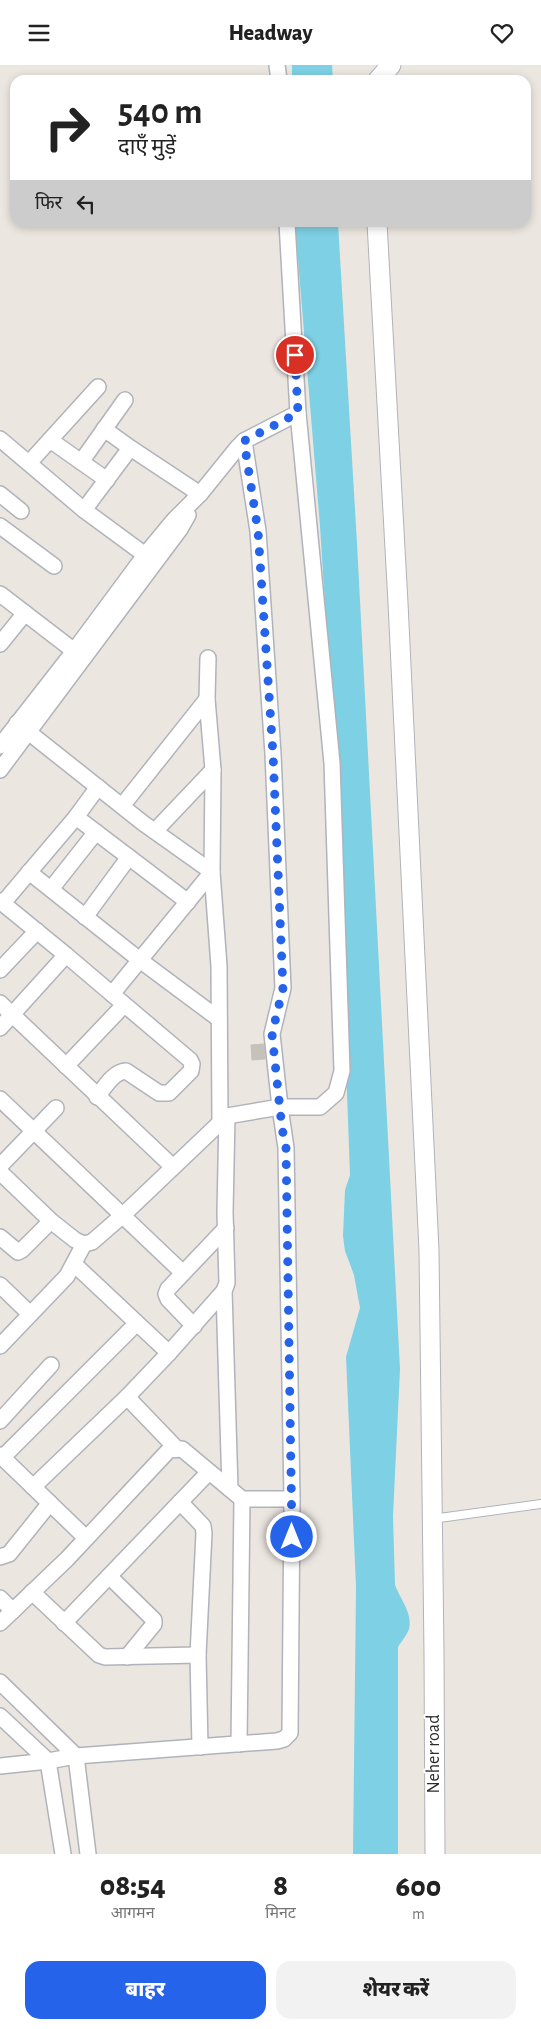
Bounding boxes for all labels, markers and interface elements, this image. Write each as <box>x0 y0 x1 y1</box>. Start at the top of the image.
icon: menu <box>25 19 53 47</box>
icon: heart <box>488 19 516 47</box>
text: Headway <box>228 22 313 44</box>
icon: right <box>35 95 100 160</box>
text: 540 m <box>118 95 203 130</box>
text: दाएँ मुड़ें <box>118 136 176 158</box>
icon: left <box>72 190 100 218</box>
text: फिर <box>35 194 62 213</box>
pin <box>274 334 316 376</box>
icon: arrive <box>281 341 309 369</box>
position arrow <box>265 1510 317 1562</box>
street label: Neher road <box>425 1715 443 1793</box>
text: 08:54 <box>100 1871 166 1901</box>
text: 8 <box>273 1871 288 1901</box>
text: 600 <box>396 1872 441 1902</box>
text: आगमन <box>111 1905 155 1921</box>
text: मिनट <box>265 1905 296 1921</box>
text: m <box>412 1906 425 1922</box>
button: बाहर <box>25 1961 266 2019</box>
button: शेयर करें <box>276 1961 516 2019</box>

